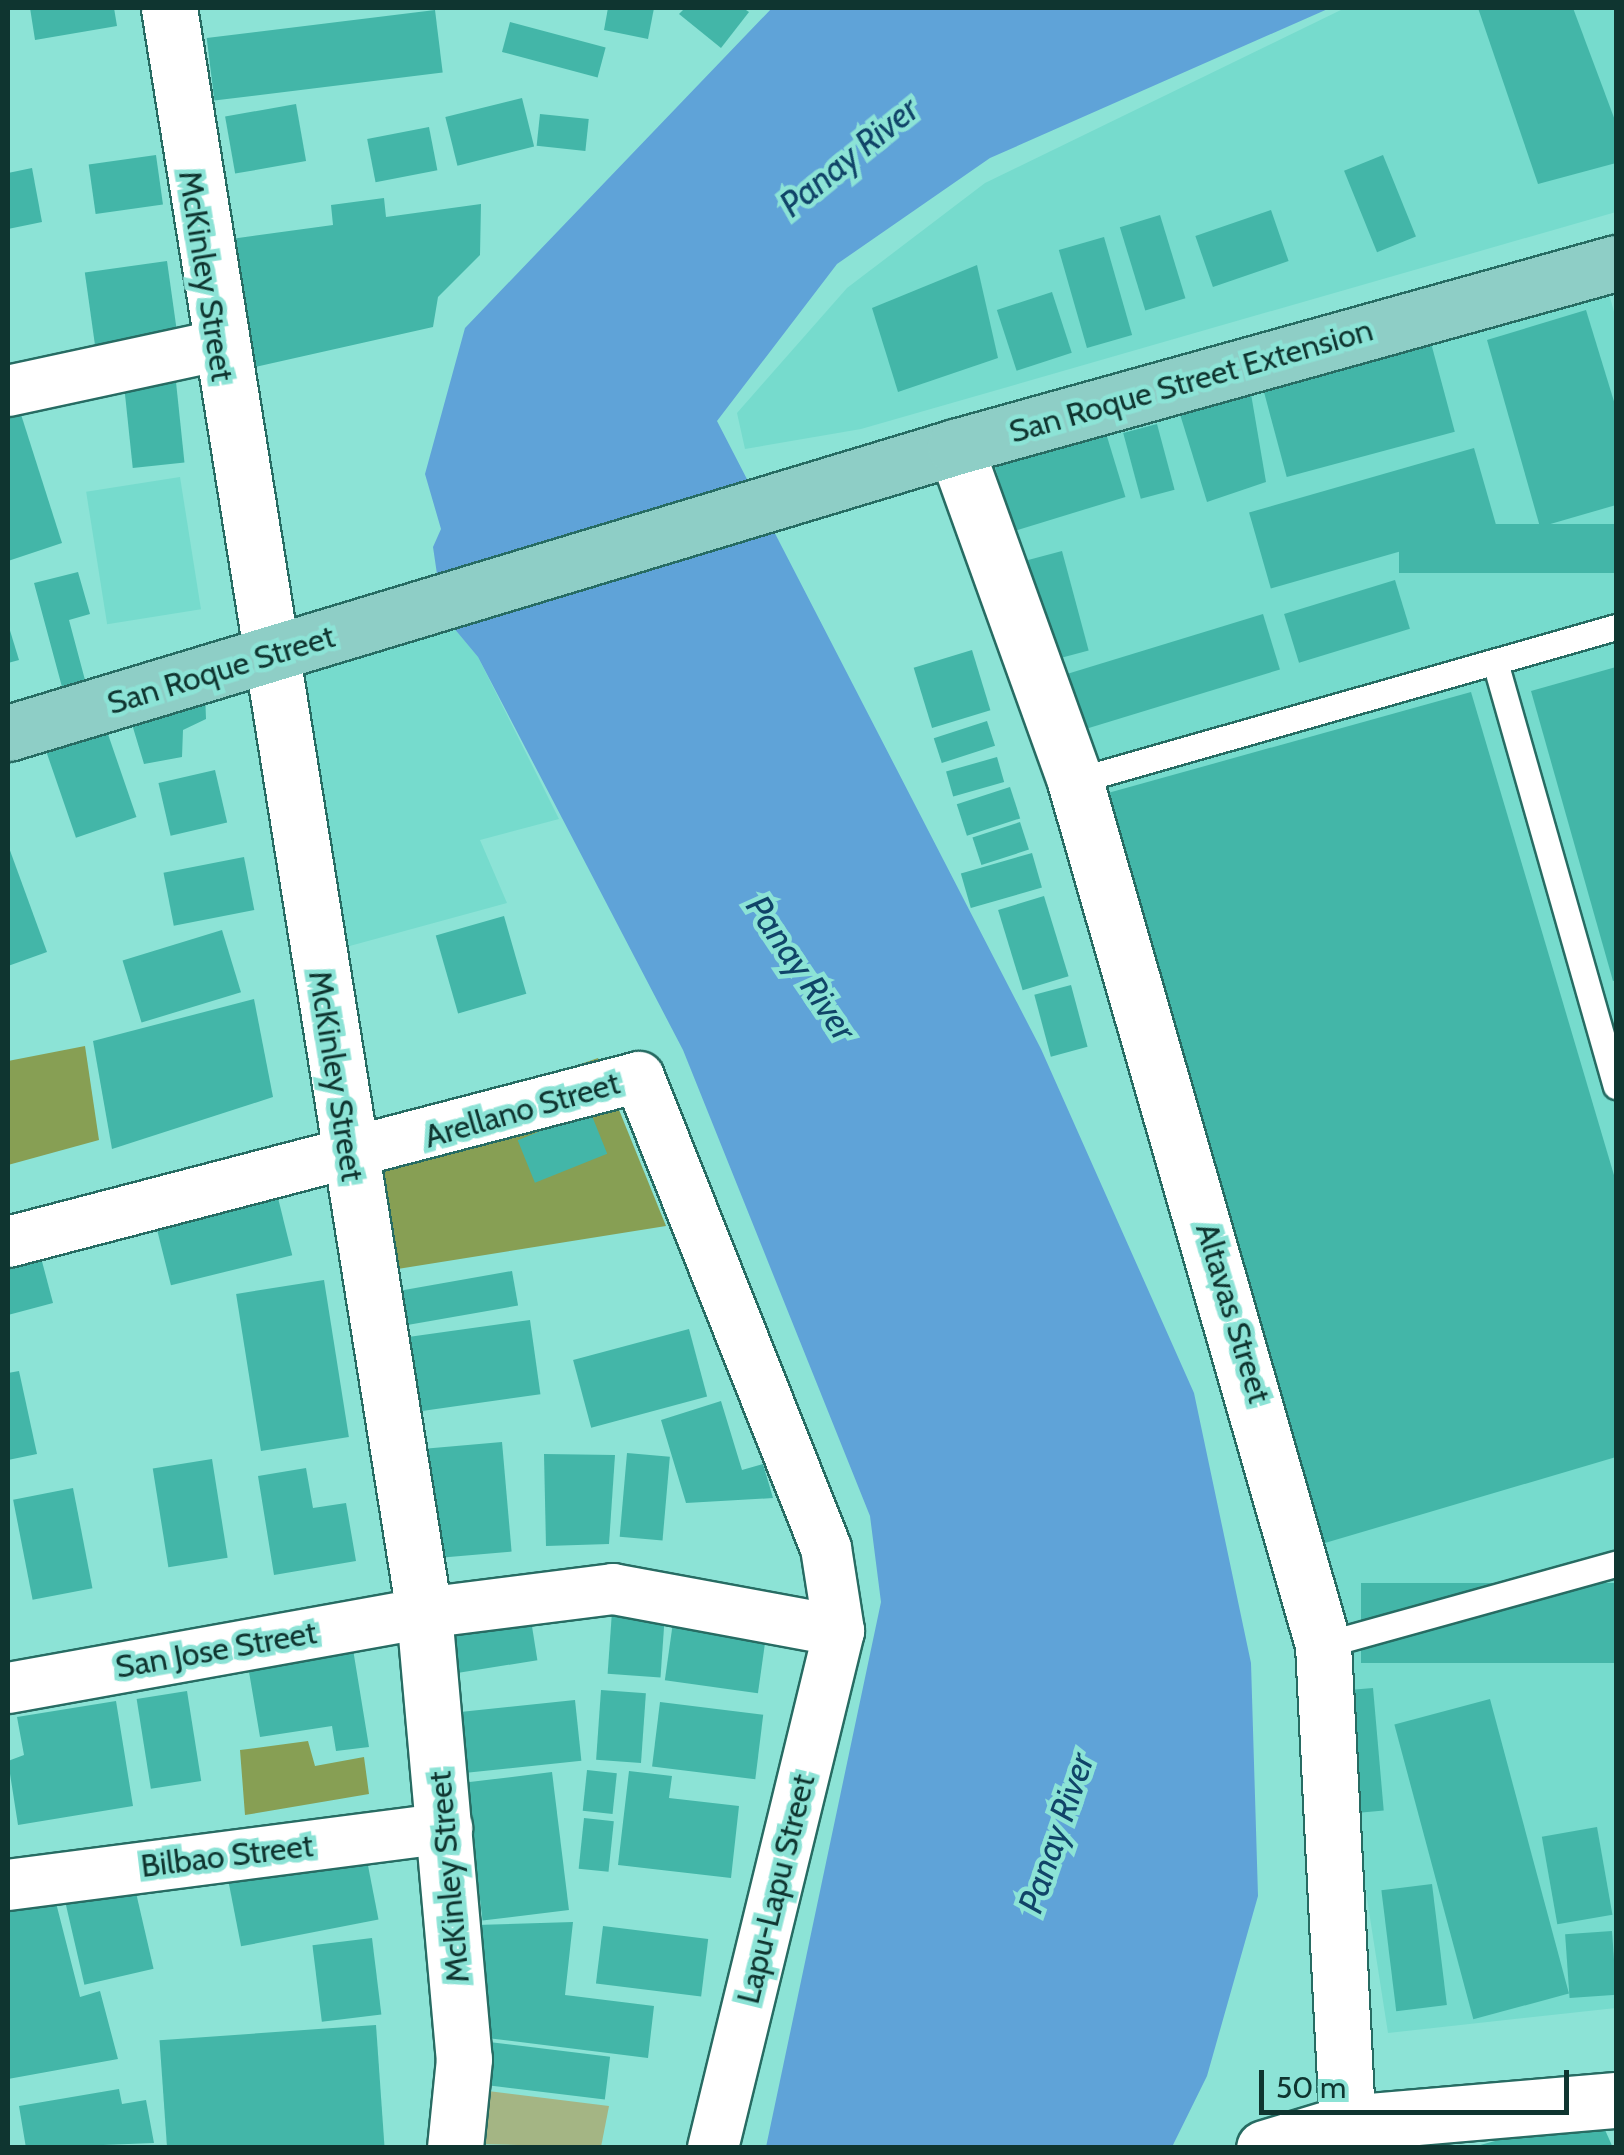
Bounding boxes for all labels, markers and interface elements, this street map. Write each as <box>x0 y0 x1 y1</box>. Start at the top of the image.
water label: Panay River <box>771 88 927 226</box>
street label: McKinley Street <box>170 168 242 384</box>
street label: San Roque Street Extension <box>1005 311 1377 451</box>
street label: San Roque Street <box>103 617 339 723</box>
water label: Panay River <box>737 887 865 1049</box>
street label: McKinley Street <box>300 968 372 1184</box>
street label: Arellano Street <box>420 1064 624 1156</box>
street label: Altavas Street <box>1187 1218 1279 1408</box>
street label: San Jose Street <box>112 1613 320 1687</box>
water label: Panay River <box>1009 1748 1103 1918</box>
street label: McKinley Street <box>421 1769 477 1985</box>
street label: Lapu-Lapu Street <box>729 1770 823 2008</box>
street label: Bilbao Street <box>139 1826 315 1886</box>
scale bar <box>1264 2050 1574 2112</box>
text: 50 m <box>1276 2069 1346 2106</box>

